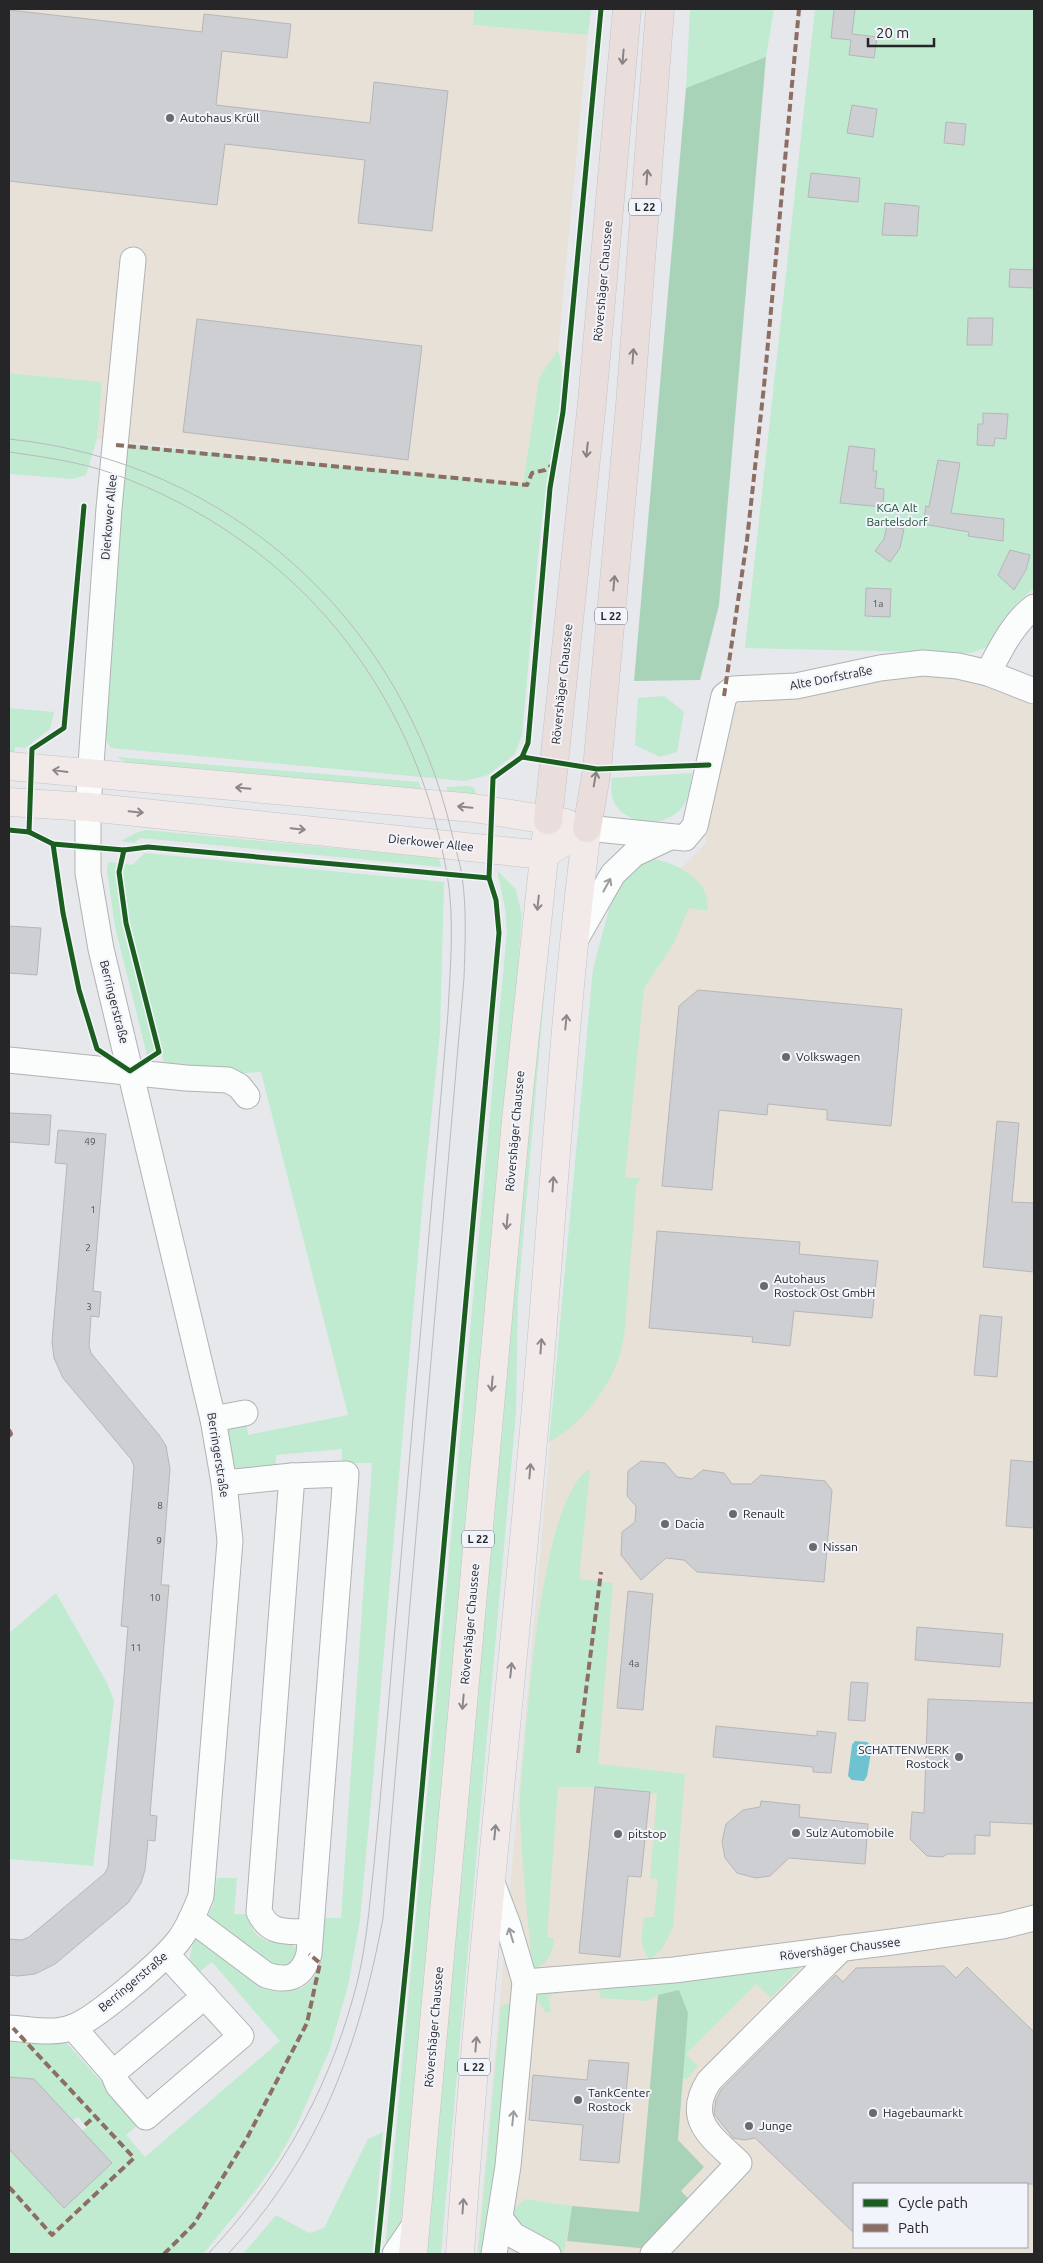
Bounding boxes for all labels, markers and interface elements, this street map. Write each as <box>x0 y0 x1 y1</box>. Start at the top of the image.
scale bar <box>868 15 934 47</box>
text: 20 m <box>876 24 909 41</box>
one-way arrow <box>618 49 628 65</box>
place label: Autohaus Krüll <box>180 111 259 124</box>
marker: Autohaus Krüll <box>164 112 176 124</box>
one-way arrow <box>643 169 652 185</box>
road number: L 22 <box>629 198 661 216</box>
street label: Rövershäger Chaussee <box>591 220 614 342</box>
one-way arrow <box>629 348 638 364</box>
one-way arrow <box>582 442 592 458</box>
street label: Dierkower Allee <box>98 474 119 560</box>
park label: KGA Alt Bartelsdorf <box>866 501 928 528</box>
one-way arrow <box>609 575 618 591</box>
house number: 1a <box>873 598 883 609</box>
road number: L 22 <box>595 608 627 624</box>
street label: Rövershäger Chaussee <box>549 623 574 745</box>
street label: Alte Dorfstraße <box>788 663 873 692</box>
one-way arrow <box>53 766 69 776</box>
one-way arrow <box>591 772 601 788</box>
one-way arrow <box>235 783 251 793</box>
one-way arrow <box>458 803 474 812</box>
one-way arrow <box>128 808 144 817</box>
one-way arrow <box>289 824 305 834</box>
street label: Dierkower Allee <box>388 832 474 853</box>
one-way arrow <box>602 879 612 893</box>
one-way arrow <box>533 895 543 911</box>
street label: Berringerstraße <box>98 959 131 1045</box>
one-way arrow <box>561 1014 571 1030</box>
place label: Volkswagen <box>796 1050 860 1063</box>
marker: Volkswagen <box>780 1051 792 1063</box>
street label: Rövershäger Chaussee <box>503 1070 526 1192</box>
house number: 49 <box>84 1136 96 1147</box>
one-way arrow <box>548 1176 558 1192</box>
house number: 1 <box>90 1204 96 1215</box>
one-way arrow <box>502 1213 512 1229</box>
house number: 2 <box>85 1242 91 1253</box>
place label: Autohaus Rostock Ost GmbH <box>774 1272 875 1299</box>
marker: Autohaus Rostock Ost GmbH <box>758 1280 770 1292</box>
house number: 3 <box>86 1301 92 1312</box>
one-way arrow <box>536 1338 545 1354</box>
one-way arrow <box>487 1375 497 1391</box>
street label: Berringerstraße <box>205 1412 232 1498</box>
one-way arrow <box>526 1463 535 1479</box>
house number: 8 <box>157 1500 163 1511</box>
place label: Renault <box>743 1507 785 1520</box>
marker: Renault <box>727 1508 739 1520</box>
place label: Dacia <box>675 1517 704 1530</box>
marker: Dacia <box>659 1518 671 1530</box>
road number: L 22 <box>462 1530 494 1548</box>
house number: 9 <box>156 1535 162 1546</box>
place label: Nissan <box>823 1540 858 1553</box>
marker: Nissan <box>807 1541 819 1553</box>
street label: Rövershäger Chaussee <box>458 1563 481 1685</box>
house number: 10 <box>149 1592 161 1603</box>
house number: 11 <box>130 1642 142 1653</box>
house number: 4a <box>629 1658 639 1669</box>
one-way arrow <box>506 1663 516 1679</box>
one-way arrow <box>458 1694 468 1710</box>
place label: SCHATTENWERK Rostock <box>858 1743 950 1770</box>
marker: SCHATTENWERK Rostock <box>953 1751 965 1763</box>
one-way arrow <box>491 1824 500 1840</box>
place label: Sulz Automobile <box>806 1826 894 1839</box>
place label: pitstop <box>628 1827 667 1840</box>
marker: Sulz Automobile <box>790 1827 802 1839</box>
marker: pitstop <box>612 1828 624 1840</box>
one-way arrow <box>505 1928 515 1944</box>
street label: Rövershäger Chaussee <box>779 1935 901 1962</box>
street label: Berringerstraße <box>96 1949 170 2014</box>
street label: Rövershäger Chaussee <box>422 1966 445 2088</box>
one-way arrow <box>471 2036 481 2052</box>
road number: L 22 <box>458 2058 490 2076</box>
place label: TankCenter Rostock <box>588 2086 650 2113</box>
marker: TankCenter Rostock <box>572 2094 584 2106</box>
place label: Hagebaumarkt <box>883 2106 963 2119</box>
marker: Hagebaumarkt <box>867 2107 879 2119</box>
one-way arrow <box>508 2110 518 2126</box>
place label: Junge <box>759 2119 792 2132</box>
marker: Junge <box>743 2120 755 2132</box>
legend <box>853 2183 1028 2248</box>
text: Cycle path <box>898 2194 968 2211</box>
one-way arrow <box>459 2198 468 2214</box>
text: Path <box>898 2219 929 2236</box>

